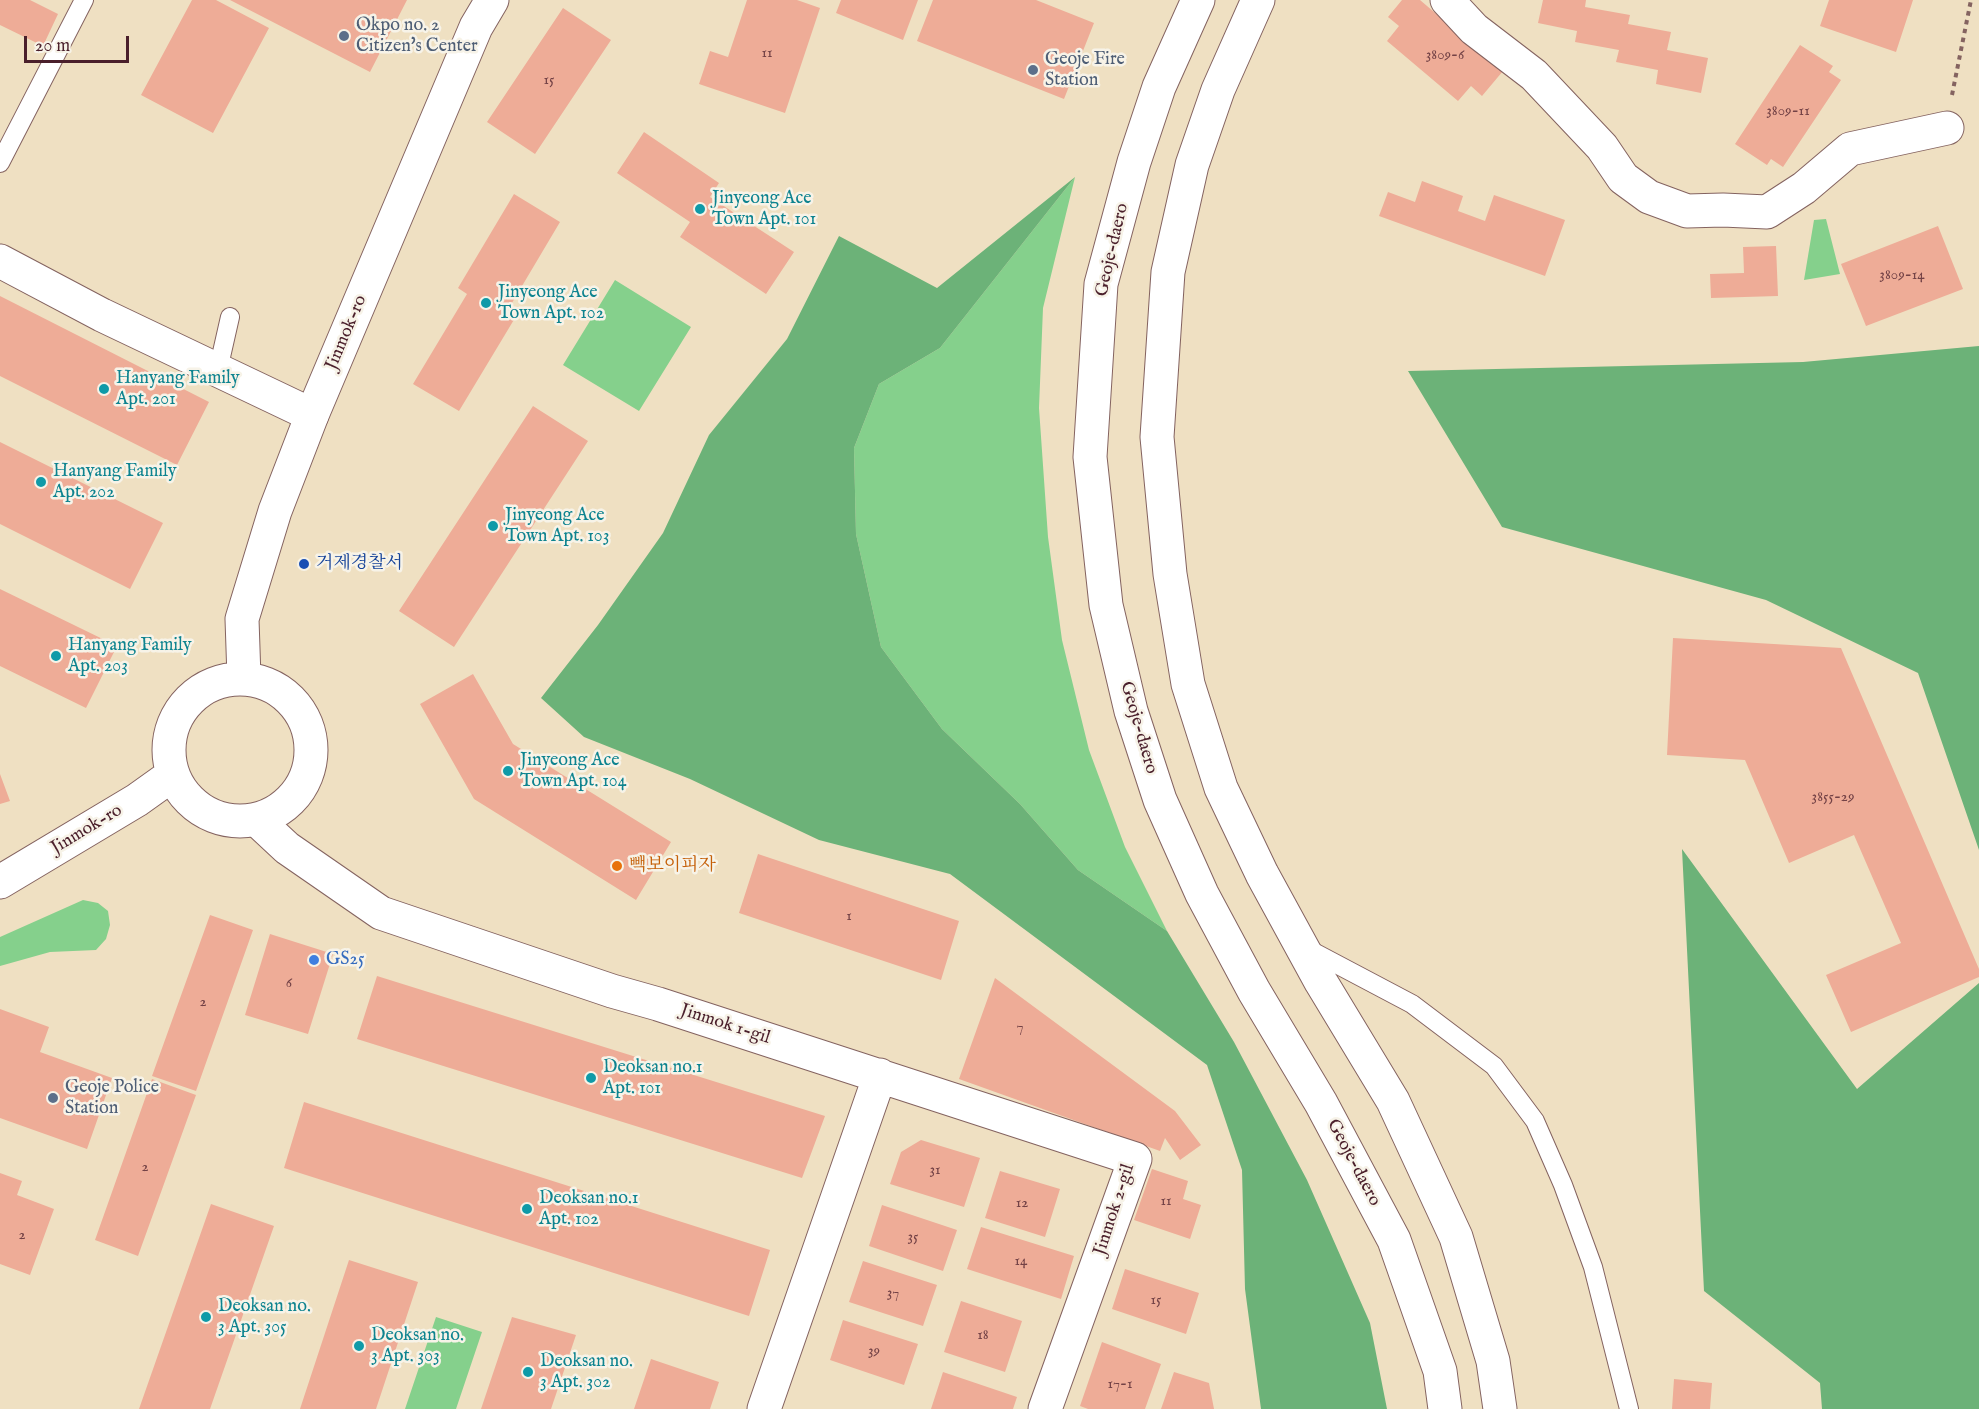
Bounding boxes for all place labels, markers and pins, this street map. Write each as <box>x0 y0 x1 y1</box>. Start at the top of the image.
place label: Okpo no. 2 Citizen's Center <box>356 15 478 57</box>
marker: Okpo no. 2 Citizen's Center <box>337 29 351 43</box>
place label: Geoje Fire Station <box>1045 49 1125 92</box>
marker: Geoje Fire Station <box>1026 63 1040 77</box>
place label: Jinyeong Ace Town Apt. 101 <box>712 188 816 230</box>
marker: Jinyeong Ace Town Apt. 101 <box>693 202 707 216</box>
place label: Jinyeong Ace Town Apt. 102 <box>498 282 604 324</box>
marker: Jinyeong Ace Town Apt. 102 <box>479 296 493 310</box>
place label: Hanyang Family Apt. 201 <box>116 368 240 410</box>
marker: Hanyang Family Apt. 201 <box>97 382 111 396</box>
place label: Hanyang Family Apt. 202 <box>53 461 177 504</box>
marker: Hanyang Family Apt. 202 <box>34 475 48 489</box>
place label: Jinyeong Ace Town Apt. 103 <box>505 505 609 548</box>
marker: Jinyeong Ace Town Apt. 103 <box>486 519 500 533</box>
place label: 거제경찰서 <box>316 553 403 575</box>
marker: 거제경찰서 <box>297 557 311 571</box>
place label: Hanyang Family Apt. 203 <box>68 635 192 678</box>
marker: Hanyang Family Apt. 203 <box>49 649 63 663</box>
place label: Jinyeong Ace Town Apt. 104 <box>520 750 627 792</box>
marker: Jinyeong Ace Town Apt. 104 <box>501 764 515 778</box>
place label: 빽보이피자 <box>629 855 716 877</box>
marker: 빽보이피자 <box>610 859 624 873</box>
place label: GS25 <box>326 949 364 971</box>
marker: GS25 <box>307 953 321 967</box>
place label: Deoksan no.1 Apt. 101 <box>603 1057 702 1100</box>
marker: Deoksan no.1 Apt. 101 <box>584 1071 598 1085</box>
place label: Geoje Police Station <box>65 1077 159 1120</box>
marker: Geoje Police Station <box>46 1091 60 1105</box>
place label: Deoksan no.1 Apt. 102 <box>539 1188 638 1230</box>
marker: Deoksan no.1 Apt. 102 <box>520 1202 534 1216</box>
place label: Deoksan no. 3 Apt. 305 <box>218 1296 311 1338</box>
marker: Deoksan no. 3 Apt. 305 <box>199 1310 213 1324</box>
place label: Deoksan no. 3 Apt. 303 <box>371 1325 464 1368</box>
marker: Deoksan no. 3 Apt. 303 <box>352 1339 366 1353</box>
place label: Deoksan no. 3 Apt. 302 <box>540 1351 633 1394</box>
marker: Deoksan no. 3 Apt. 302 <box>521 1365 535 1379</box>

